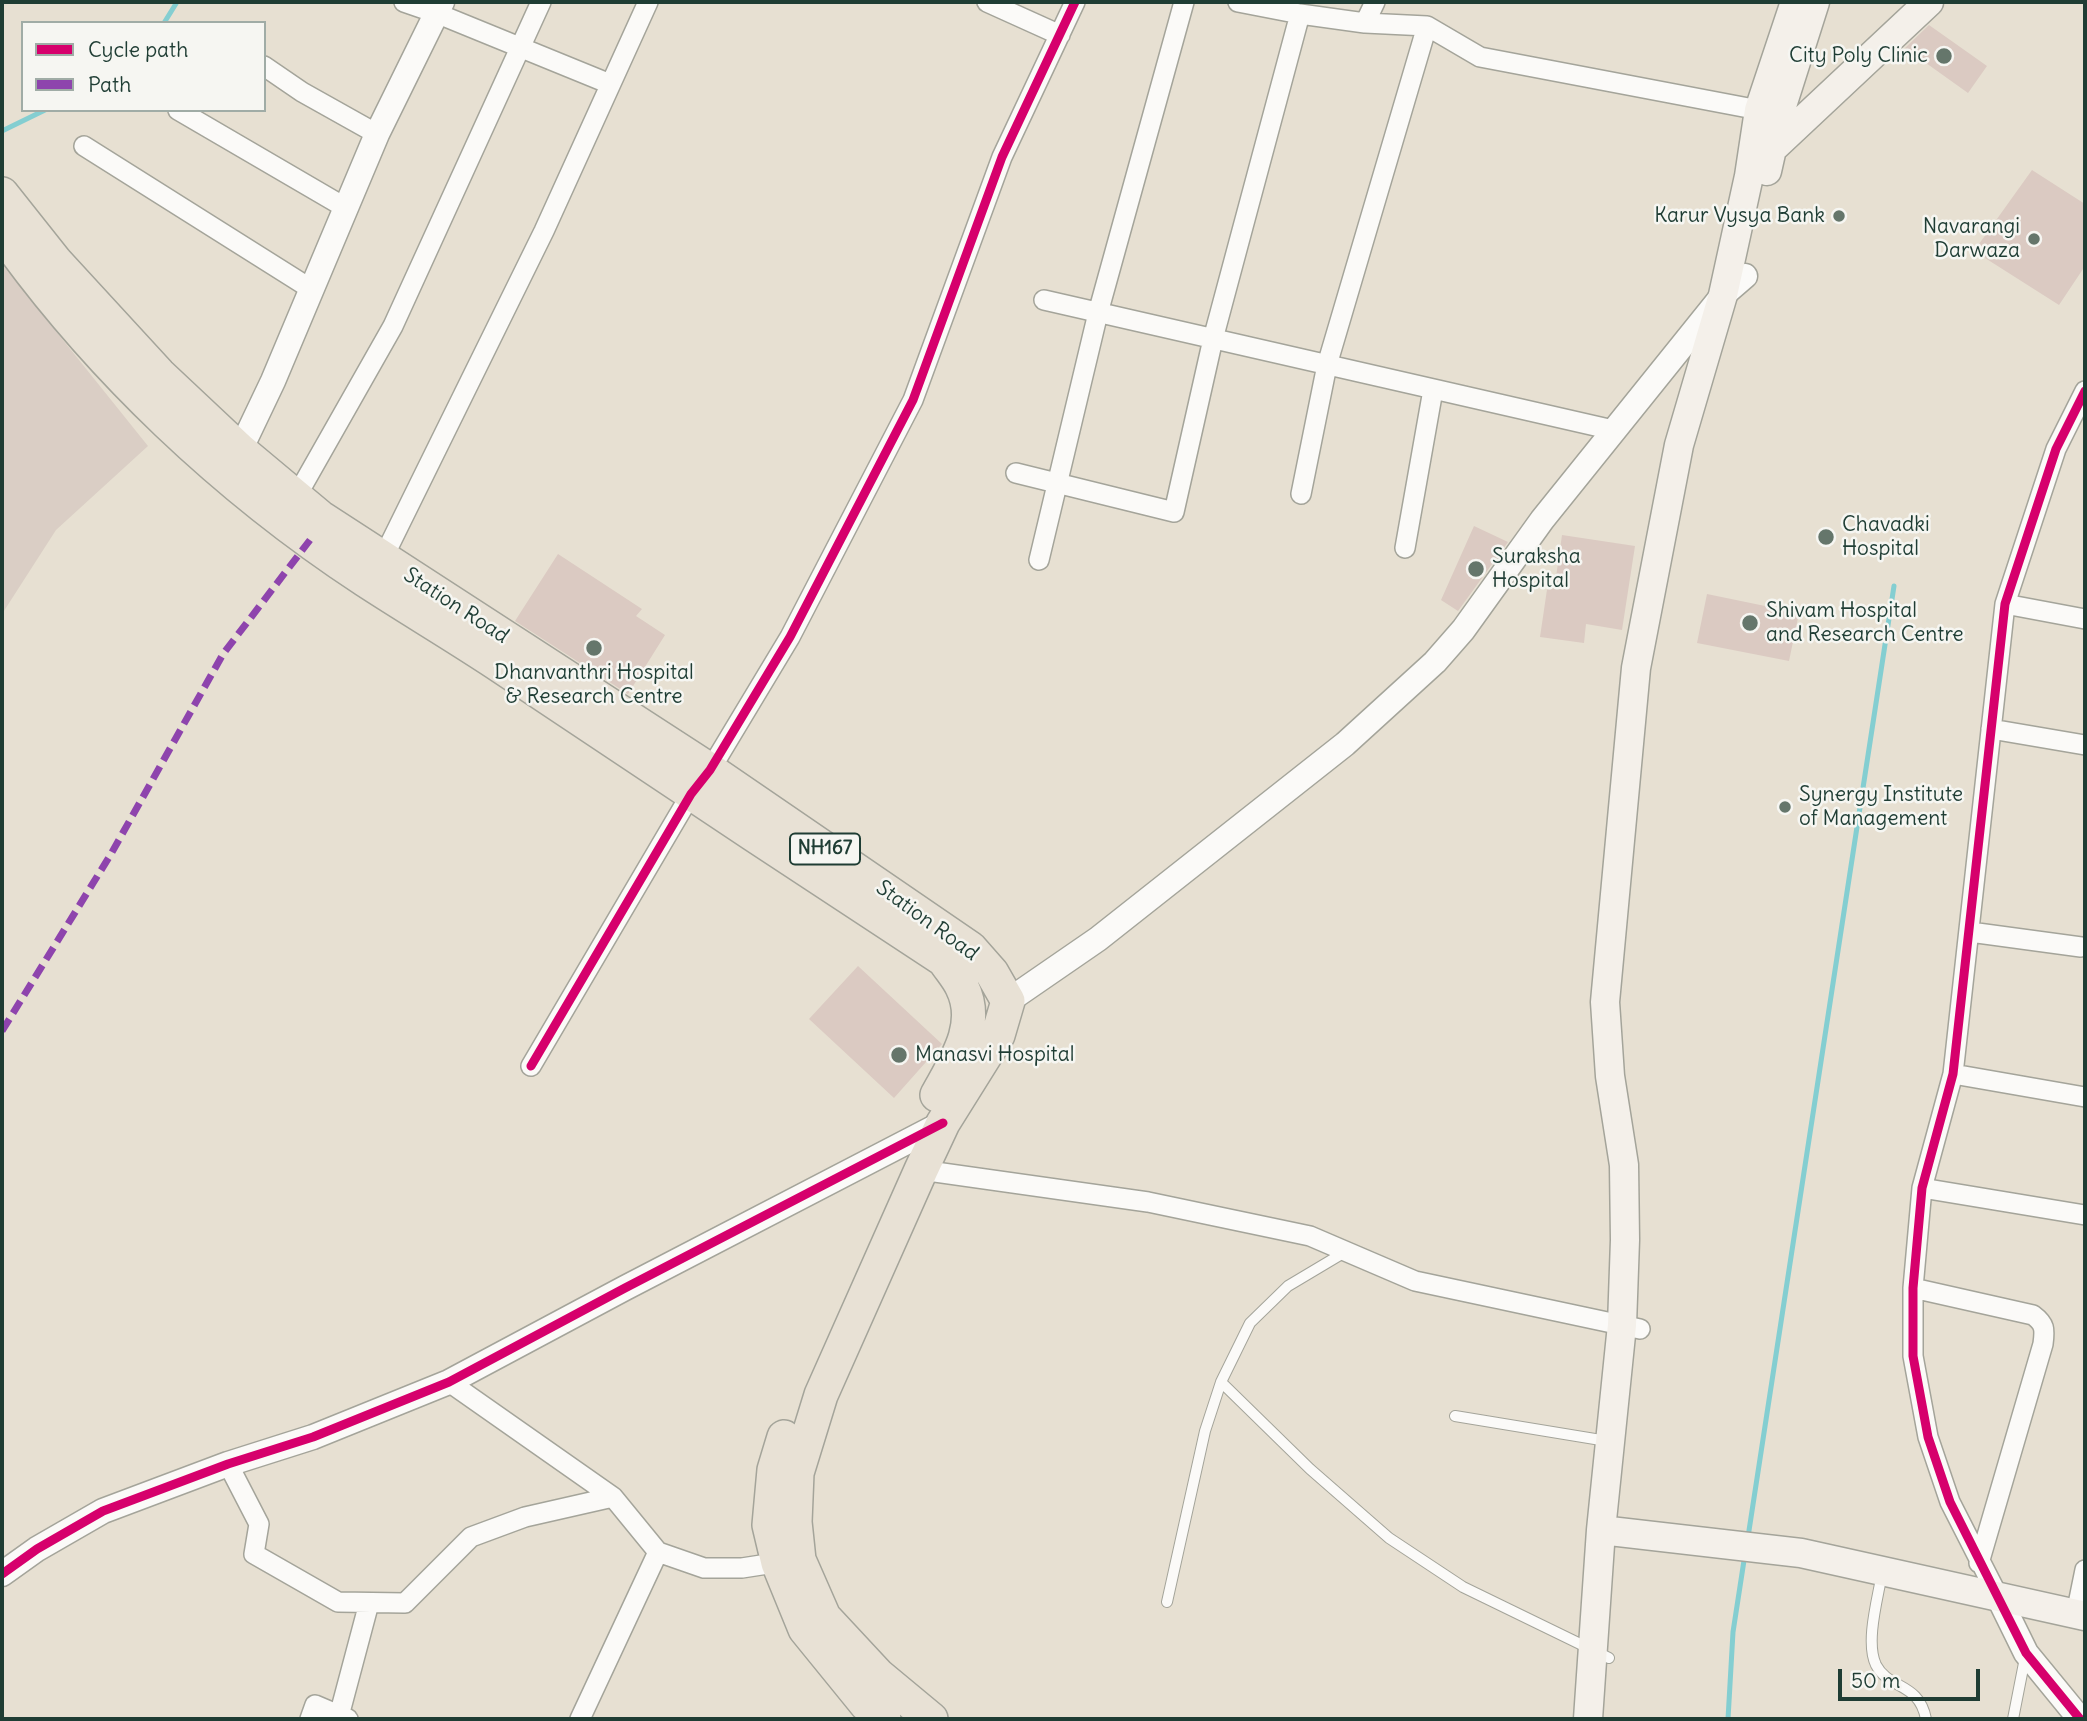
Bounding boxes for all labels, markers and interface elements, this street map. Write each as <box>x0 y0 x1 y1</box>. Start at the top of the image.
legend <box>21 21 266 112</box>
text: Cycle path <box>88 36 188 63</box>
place label: City Poly Clinic <box>1789 43 1928 69</box>
marker: City Poly Clinic <box>1934 46 1954 66</box>
text: Path <box>88 71 131 98</box>
place label: Karur Vysya Bank <box>1654 203 1825 229</box>
marker: Karur Vysya Bank <box>1831 208 1847 224</box>
place label: Navarangi Darwaza <box>1923 214 2020 264</box>
marker: Navarangi Darwaza <box>2026 231 2042 247</box>
place label: Chavadki Hospital <box>1842 512 1930 562</box>
marker: Chavadki Hospital <box>1816 527 1836 547</box>
place label: Suraksha Hospital <box>1492 544 1581 594</box>
marker: Suraksha Hospital <box>1466 559 1486 579</box>
street label: Station Road <box>399 563 513 649</box>
place label: Shivam Hospital and Research Centre <box>1766 598 1964 648</box>
marker: Shivam Hospital and Research Centre <box>1740 613 1760 633</box>
marker: Dhanvanthri Hospital & Research Centre <box>584 638 604 658</box>
place label: Dhanvanthri Hospital & Research Centre <box>494 660 694 710</box>
place label: Synergy Institute of Management <box>1799 782 1963 832</box>
marker: Synergy Institute of Management <box>1777 799 1793 815</box>
road number: NH167 <box>790 834 860 864</box>
street label: Station Road <box>871 875 983 967</box>
place label: Manasvi Hospital <box>915 1042 1074 1068</box>
marker: Manasvi Hospital <box>889 1045 909 1065</box>
scale bar <box>1842 1654 1984 1698</box>
text: 50 m <box>1851 1667 1900 1694</box>

